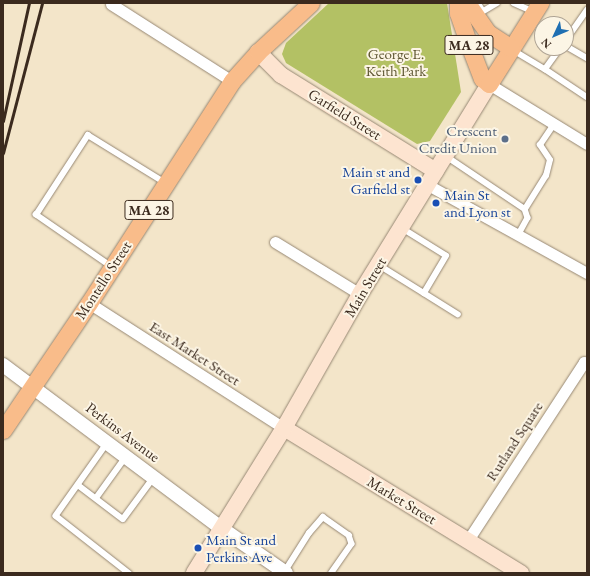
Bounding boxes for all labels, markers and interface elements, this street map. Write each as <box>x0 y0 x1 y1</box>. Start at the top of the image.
north arrow <box>534 16 574 56</box>
road number: MA 28 <box>444 33 494 57</box>
text: N <box>538 36 554 52</box>
park label: George E. Keith Park <box>366 44 426 79</box>
street label: Garfield Street <box>305 84 385 144</box>
place label: Crescent Credit Union <box>419 121 497 156</box>
marker: Crescent Credit Union <box>500 134 510 144</box>
place label: Main st and Garfield st <box>342 162 410 197</box>
marker: Main st and Garfield st <box>413 175 423 185</box>
place label: Main St and Lyon st <box>444 185 511 220</box>
road number: MA 28 <box>124 198 174 222</box>
marker: Main St and Lyon st <box>431 198 441 208</box>
street label: Montello Street <box>71 237 135 323</box>
street label: Main Street <box>340 254 390 320</box>
street label: East Market Street <box>146 317 244 389</box>
street label: Perkins Avenue <box>82 398 164 466</box>
street label: Rutland Square <box>482 398 546 484</box>
street label: Market Street <box>364 472 440 528</box>
place label: Main St and Perkins Ave <box>206 530 276 565</box>
marker: Main St and Perkins Ave <box>193 543 203 553</box>

